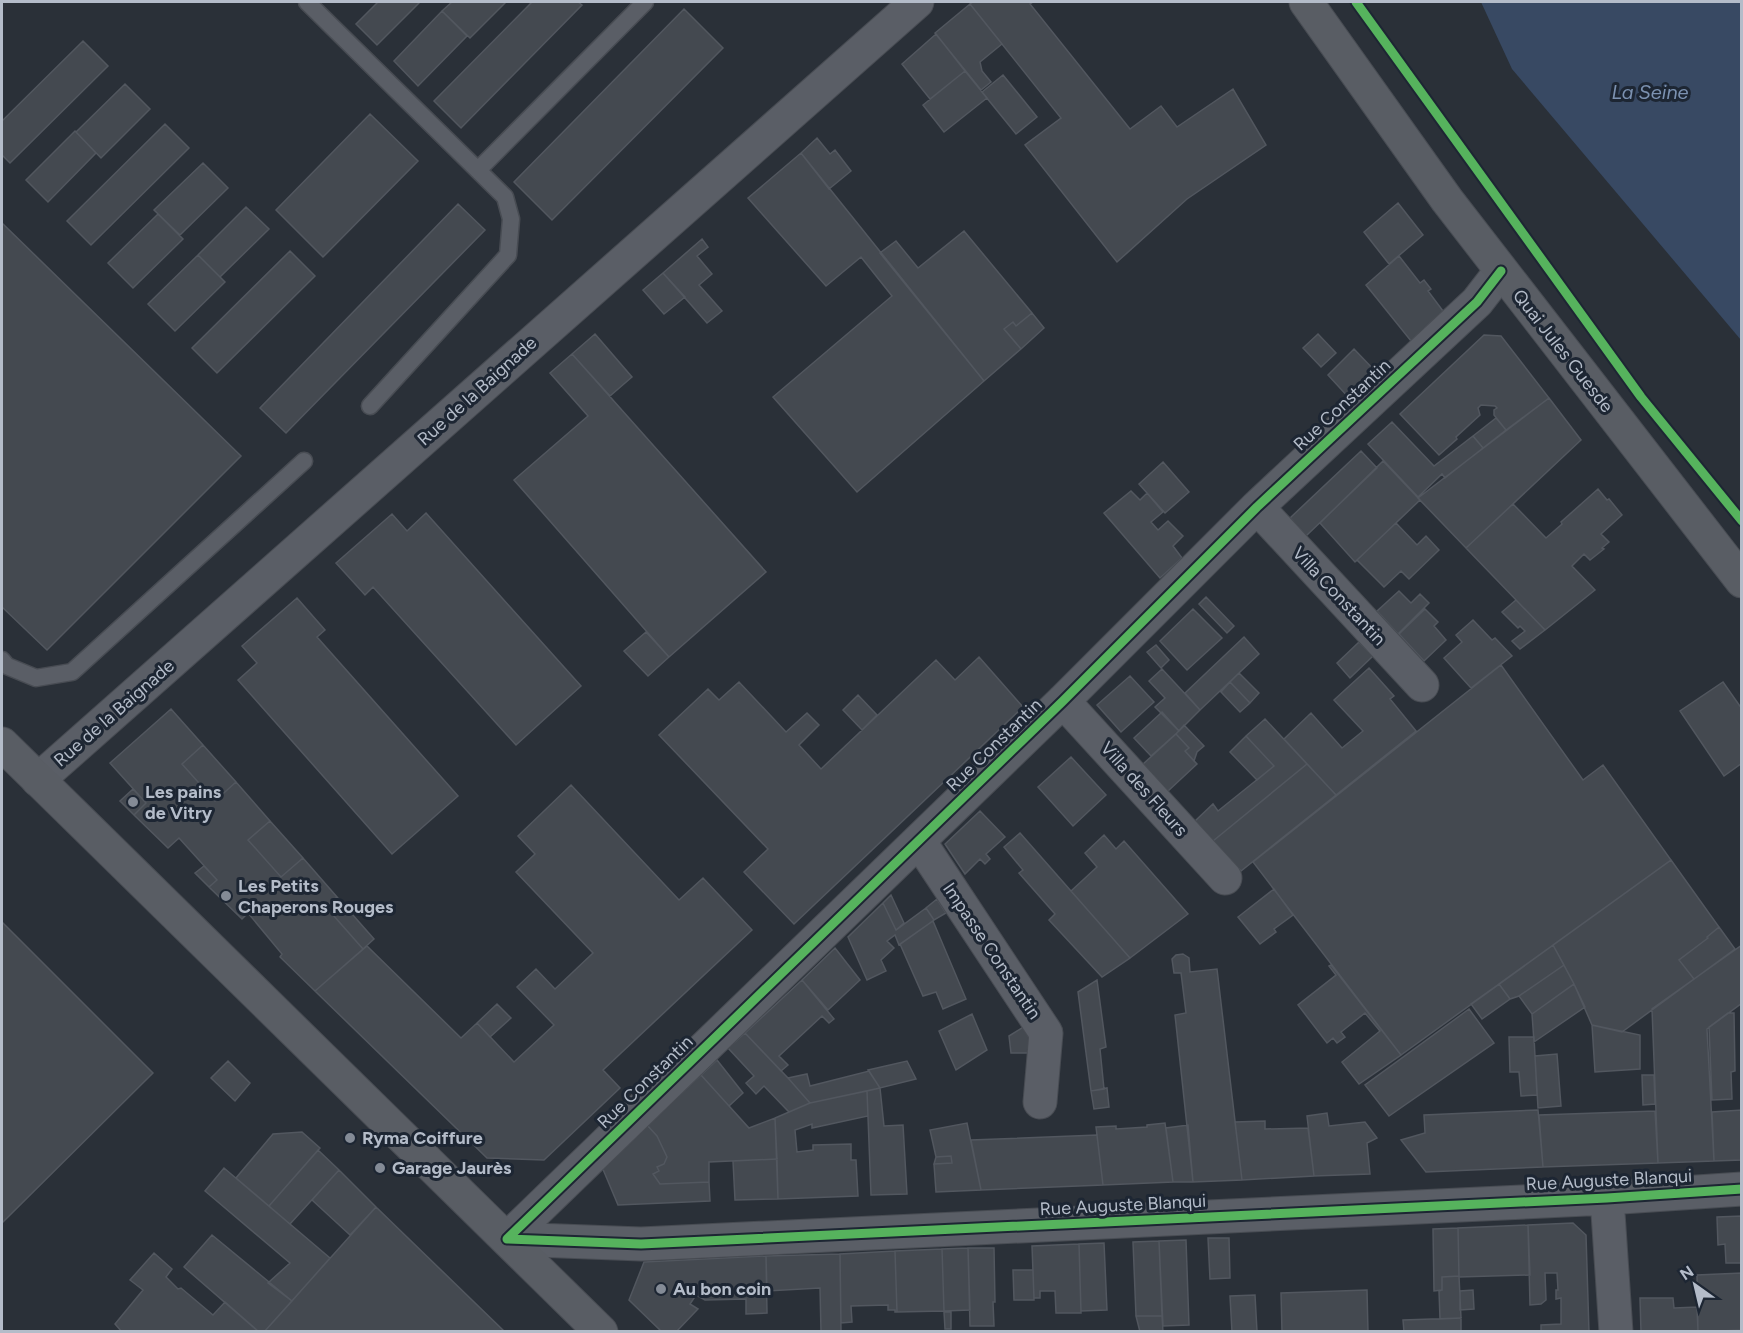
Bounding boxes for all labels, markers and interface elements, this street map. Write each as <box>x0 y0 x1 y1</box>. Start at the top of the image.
water label: La Seine <box>1611 80 1689 104</box>
street label: Quai Jules Guesde <box>1508 285 1618 417</box>
street label: Rue de la Baignade <box>413 332 541 450</box>
street label: Rue Constantin <box>1289 355 1395 455</box>
street label: Villa Constantin <box>1288 542 1390 650</box>
street label: Rue de la Baignade <box>49 655 179 771</box>
street label: Rue Constantin <box>942 694 1046 796</box>
street label: Villa des Fleurs <box>1096 737 1192 841</box>
place label: Les pains de Vitry <box>145 781 222 824</box>
marker: Les pains de Vitry <box>126 795 140 809</box>
place label: Les Petits Chaperons Rouges <box>238 875 394 918</box>
street label: Impasse Constantin <box>938 879 1046 1023</box>
marker: Les Petits Chaperons Rouges <box>219 889 233 903</box>
street label: Rue Constantin <box>593 1031 697 1133</box>
place label: Ryma Coiffure <box>362 1127 483 1149</box>
marker: Ryma Coiffure <box>343 1131 357 1145</box>
place label: Garage Jaurès <box>392 1157 512 1179</box>
marker: Garage Jaurès <box>373 1161 387 1175</box>
street label: Rue Auguste Blanqui <box>1525 1165 1693 1195</box>
street label: Rue Auguste Blanqui <box>1039 1190 1207 1220</box>
north arrow <box>1665 1255 1725 1315</box>
text: N <box>1676 1262 1697 1284</box>
place label: Au bon coin <box>673 1278 771 1300</box>
marker: Au bon coin <box>654 1282 668 1296</box>

